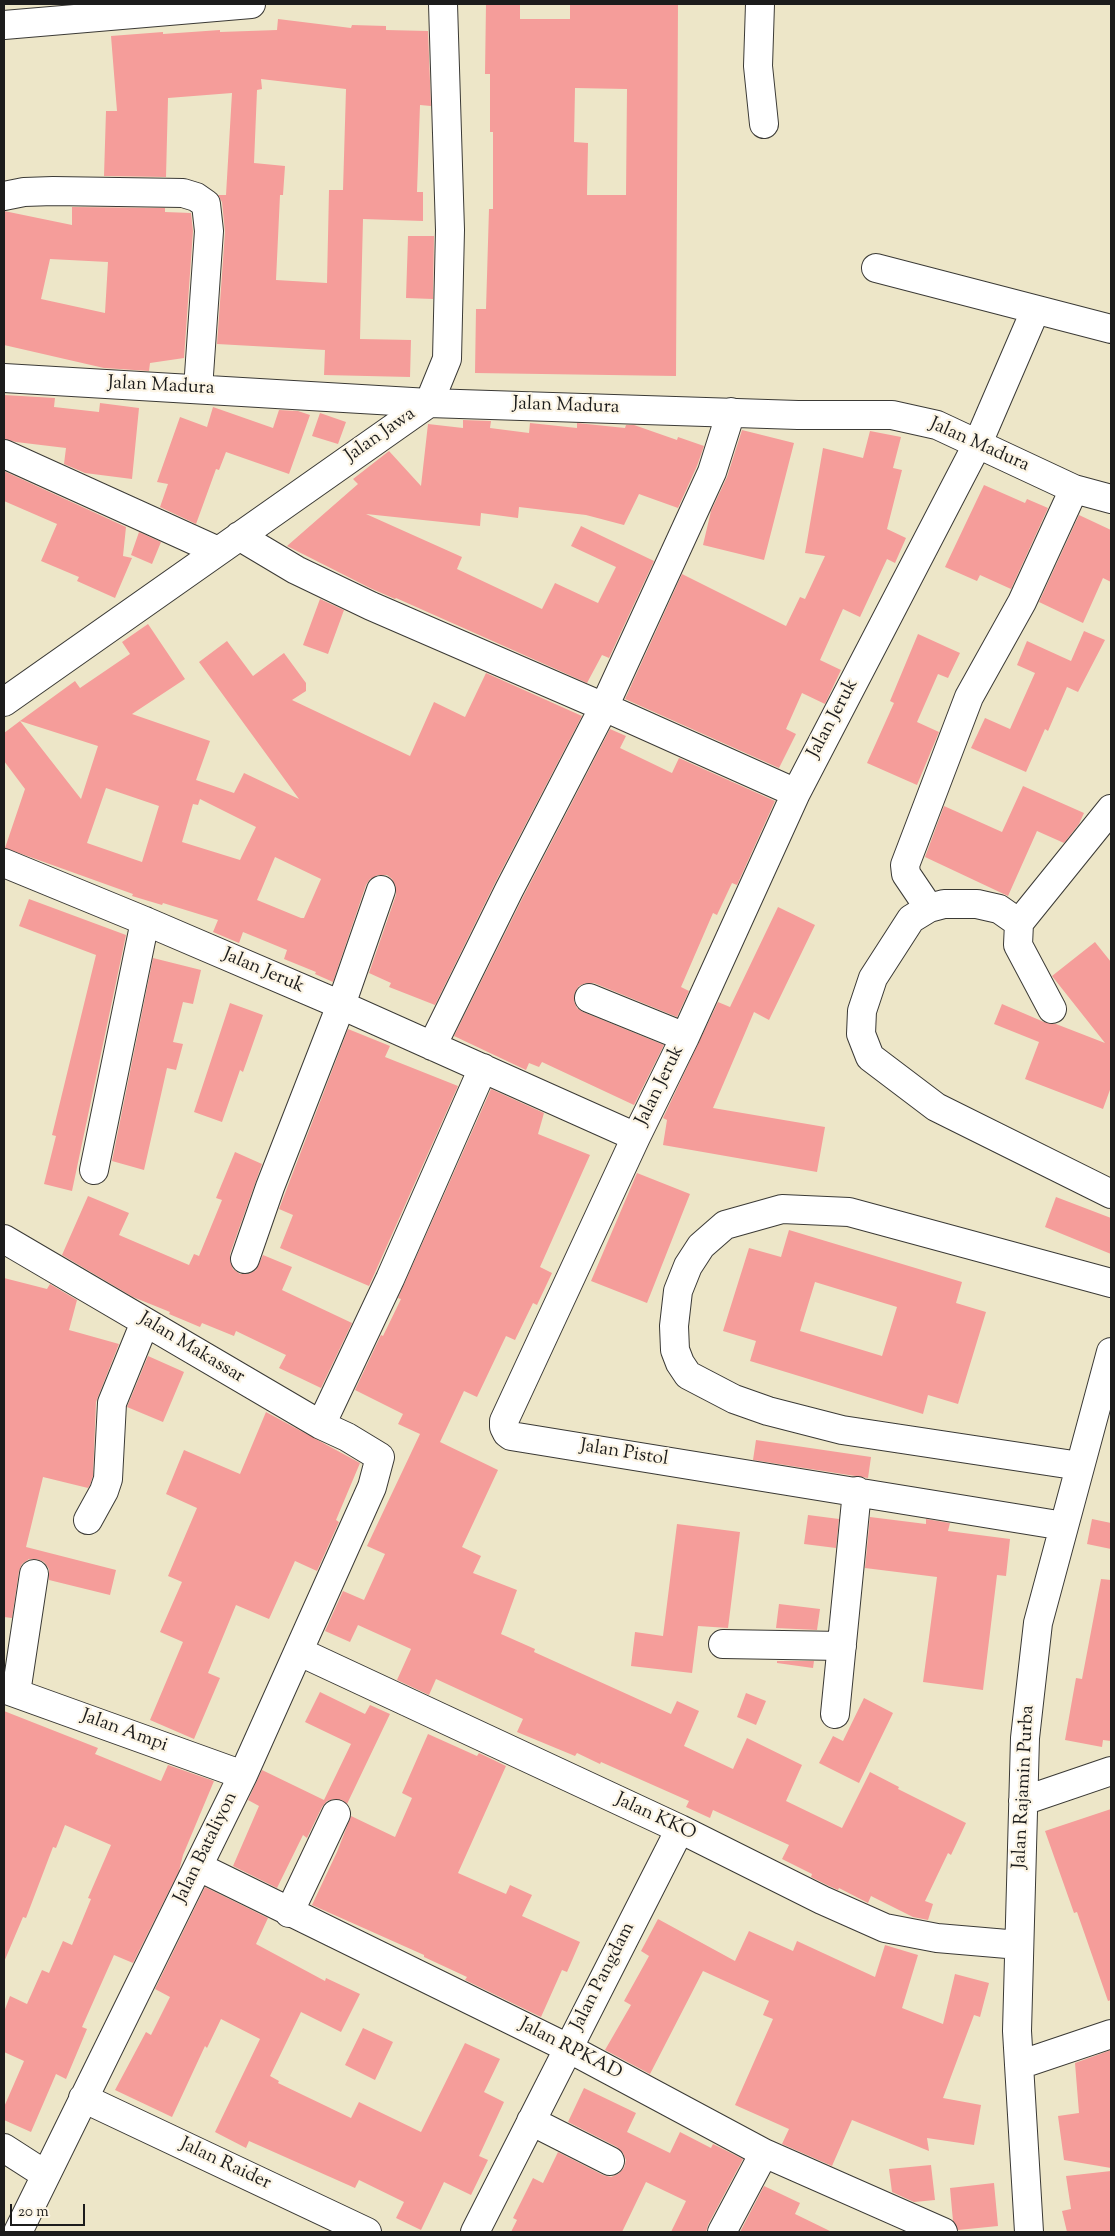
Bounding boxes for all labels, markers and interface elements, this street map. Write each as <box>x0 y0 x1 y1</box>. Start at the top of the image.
street label: Jalan Madura <box>107 373 215 401</box>
street label: Jalan Madura <box>512 394 620 420</box>
street label: Jalan Jawa <box>341 404 421 468</box>
street label: Jalan Madura <box>926 414 1032 478</box>
street label: Jalan Jeruk <box>804 676 864 762</box>
street label: Jalan Jeruk <box>219 945 307 999</box>
street label: Jalan Jeruk <box>632 1042 690 1130</box>
street label: Jalan Makassar <box>134 1308 248 1390</box>
street label: Jalan Pistol <box>578 1436 670 1472</box>
street label: Jalan Rajamin Purba <box>1009 1705 1041 1869</box>
street label: Jalan Ampi <box>78 1706 170 1758</box>
street label: Jalan Bataliyon <box>170 1789 244 1907</box>
street label: Jalan KKO <box>611 1789 699 1847</box>
street label: Jalan Pangdam <box>567 1919 641 2035</box>
street label: Jalan RPKAD <box>515 2014 625 2086</box>
street label: Jalan Raider <box>176 2134 274 2196</box>
scale bar <box>12 2194 88 2226</box>
text: 20 m <box>18 2202 49 2223</box>

